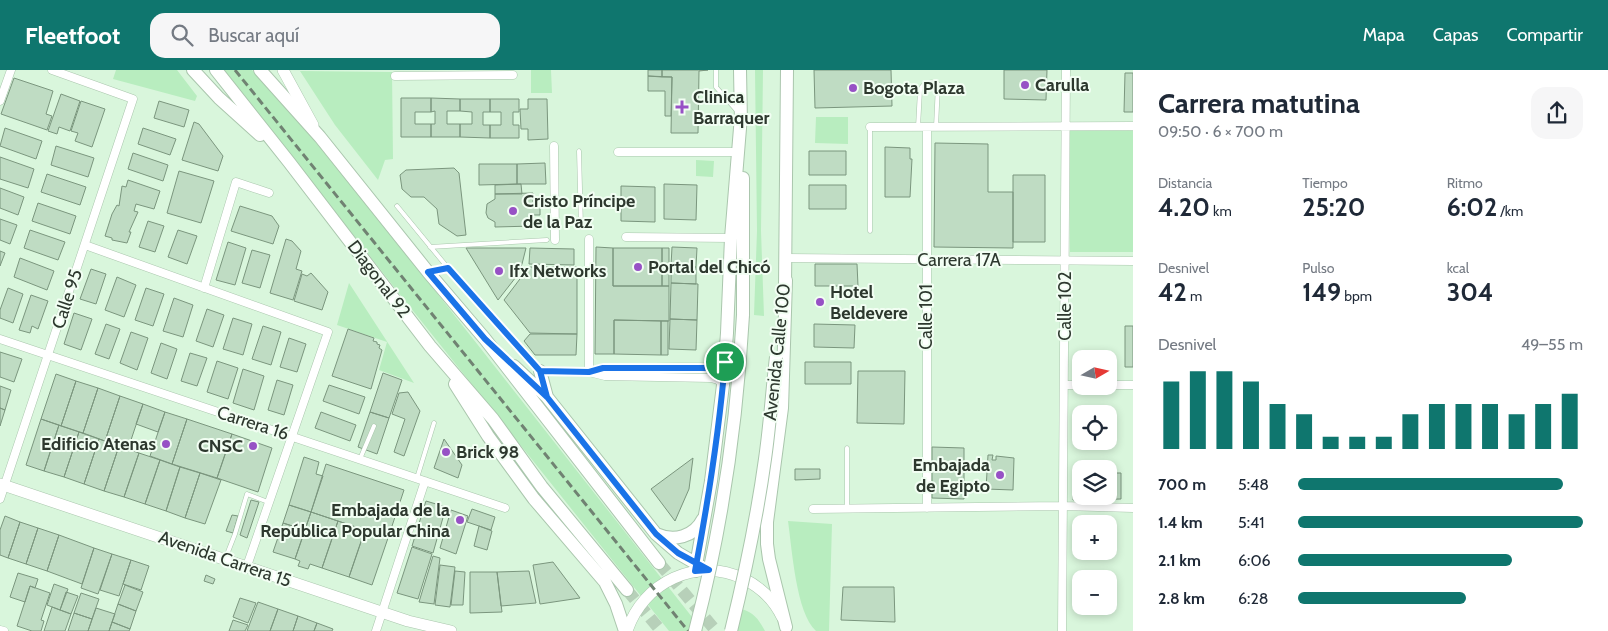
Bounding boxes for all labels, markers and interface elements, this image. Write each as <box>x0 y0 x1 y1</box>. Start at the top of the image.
search box <box>150 13 500 58</box>
text: Fleetfoot <box>25 21 120 50</box>
icon: search <box>168 21 196 49</box>
text: Buscar aquí <box>208 24 299 47</box>
text: Mapa <box>1363 24 1405 46</box>
text: Capas <box>1433 24 1479 46</box>
text: Compartir <box>1507 24 1583 46</box>
place label: Carulla <box>1035 74 1089 96</box>
place label: Bogota Plaza <box>863 77 965 99</box>
marker: Carulla <box>1019 79 1031 91</box>
marker: Bogota Plaza <box>847 82 859 94</box>
place label: Clinica Barraquer <box>693 86 769 129</box>
text: Carrera matutina <box>1158 86 1360 120</box>
button: share <box>1531 87 1583 139</box>
marker: Clinica Barraquer <box>675 100 689 114</box>
text: 09:50 · 6 × 700 m <box>1158 122 1283 141</box>
text: Distancia <box>1158 174 1212 192</box>
text: Tiempo <box>1302 174 1348 192</box>
text: Ritmo <box>1447 174 1483 192</box>
place label: Cristo Príncipe de la Paz <box>523 190 635 233</box>
text: 4.20 <box>1158 192 1210 222</box>
text: 25:20 <box>1302 192 1365 222</box>
text: 6:02 <box>1447 192 1497 222</box>
text: km <box>1210 202 1232 220</box>
text: /km <box>1497 202 1523 220</box>
marker: Cristo Príncipe de la Paz <box>507 205 519 217</box>
street label: Diagonal 92 <box>343 236 415 322</box>
street label: Carrera 17A <box>917 249 1001 271</box>
place label: Portal del Chicó <box>648 256 771 278</box>
text: Desnivel <box>1158 259 1209 277</box>
text: Pulso <box>1302 259 1334 277</box>
text: kcal <box>1447 259 1469 277</box>
place label: Ifx Networks <box>509 260 607 282</box>
marker: Portal del Chicó <box>632 261 644 273</box>
marker: Ifx Networks <box>493 265 505 277</box>
street label: Calle 95 <box>47 266 87 332</box>
street label: Calle 102 <box>1054 271 1076 341</box>
text: 42 <box>1158 277 1187 307</box>
text: 149 <box>1302 277 1341 307</box>
text: 304 <box>1447 277 1493 307</box>
place label: Hotel Beldevere <box>830 281 908 324</box>
street label: Avenida Calle 100 <box>759 283 795 421</box>
street label: Calle 101 <box>915 284 937 350</box>
text: m <box>1187 287 1202 305</box>
text: bpm <box>1341 287 1372 305</box>
marker: Hotel Beldevere <box>814 296 826 308</box>
text: Desnivel <box>1158 335 1216 354</box>
text: 49–55 m <box>1521 335 1583 354</box>
pin <box>704 341 746 383</box>
icon: arrive <box>711 348 739 376</box>
north arrow <box>1072 350 1118 395</box>
map controls <box>1072 350 1117 615</box>
street label: Carrera 16 <box>214 401 292 445</box>
button: locate <box>1072 405 1117 450</box>
place label: Edificio Atenas <box>41 433 156 455</box>
place label: CNSC <box>198 435 243 457</box>
marker: Edificio Atenas <box>160 438 172 450</box>
marker: CNSC <box>247 440 259 452</box>
place label: Brick 98 <box>456 441 519 463</box>
marker: Brick 98 <box>440 446 452 458</box>
place label: Embajada de Egipto <box>912 454 990 497</box>
button: layers <box>1072 460 1117 505</box>
marker: Embajada de Egipto <box>994 469 1006 481</box>
text: 700 m <box>1158 475 1206 494</box>
text: 5:48 <box>1238 475 1269 494</box>
place label: Embajada de la República Popular China <box>260 499 450 542</box>
text: 1.4 km <box>1158 513 1203 532</box>
text: 5:41 <box>1238 513 1264 532</box>
marker: Embajada de la República Popular China <box>454 514 466 526</box>
button: + <box>1072 515 1117 560</box>
street label: Avenida Carrera 15 <box>156 526 294 592</box>
text: 2.1 km <box>1158 551 1201 570</box>
text: 6:06 <box>1238 551 1271 570</box>
button: − <box>1072 570 1117 615</box>
text: 2.8 km <box>1158 589 1205 608</box>
text: 6:28 <box>1238 589 1269 608</box>

